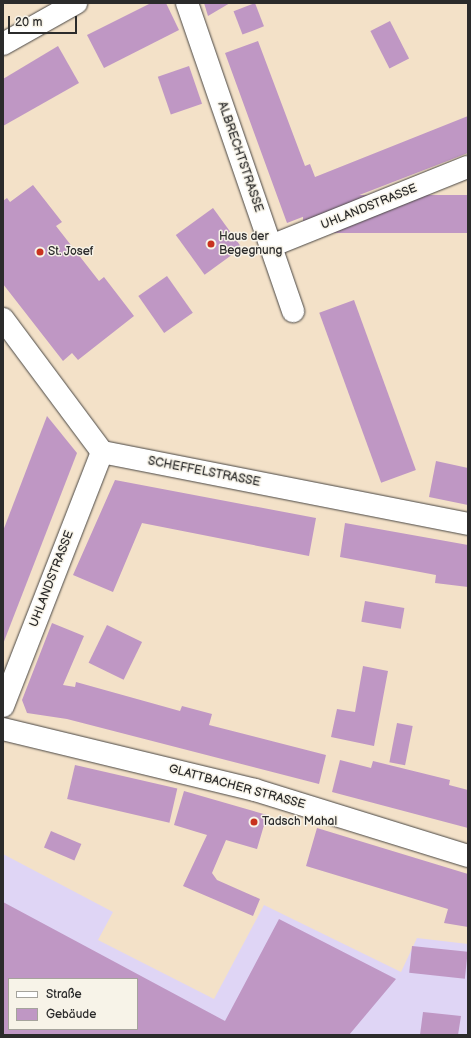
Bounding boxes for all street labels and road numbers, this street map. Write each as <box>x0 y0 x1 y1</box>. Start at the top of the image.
street label: ALBRECHTSTRASSE <box>214 100 266 214</box>
street label: UHLANDSTRASSE <box>319 181 419 233</box>
street label: SCHEFFELSTRASSE <box>147 454 261 490</box>
street label: UHLANDSTRASSE <box>27 529 77 629</box>
street label: GLATTBACHER STRASSE <box>167 762 307 812</box>

